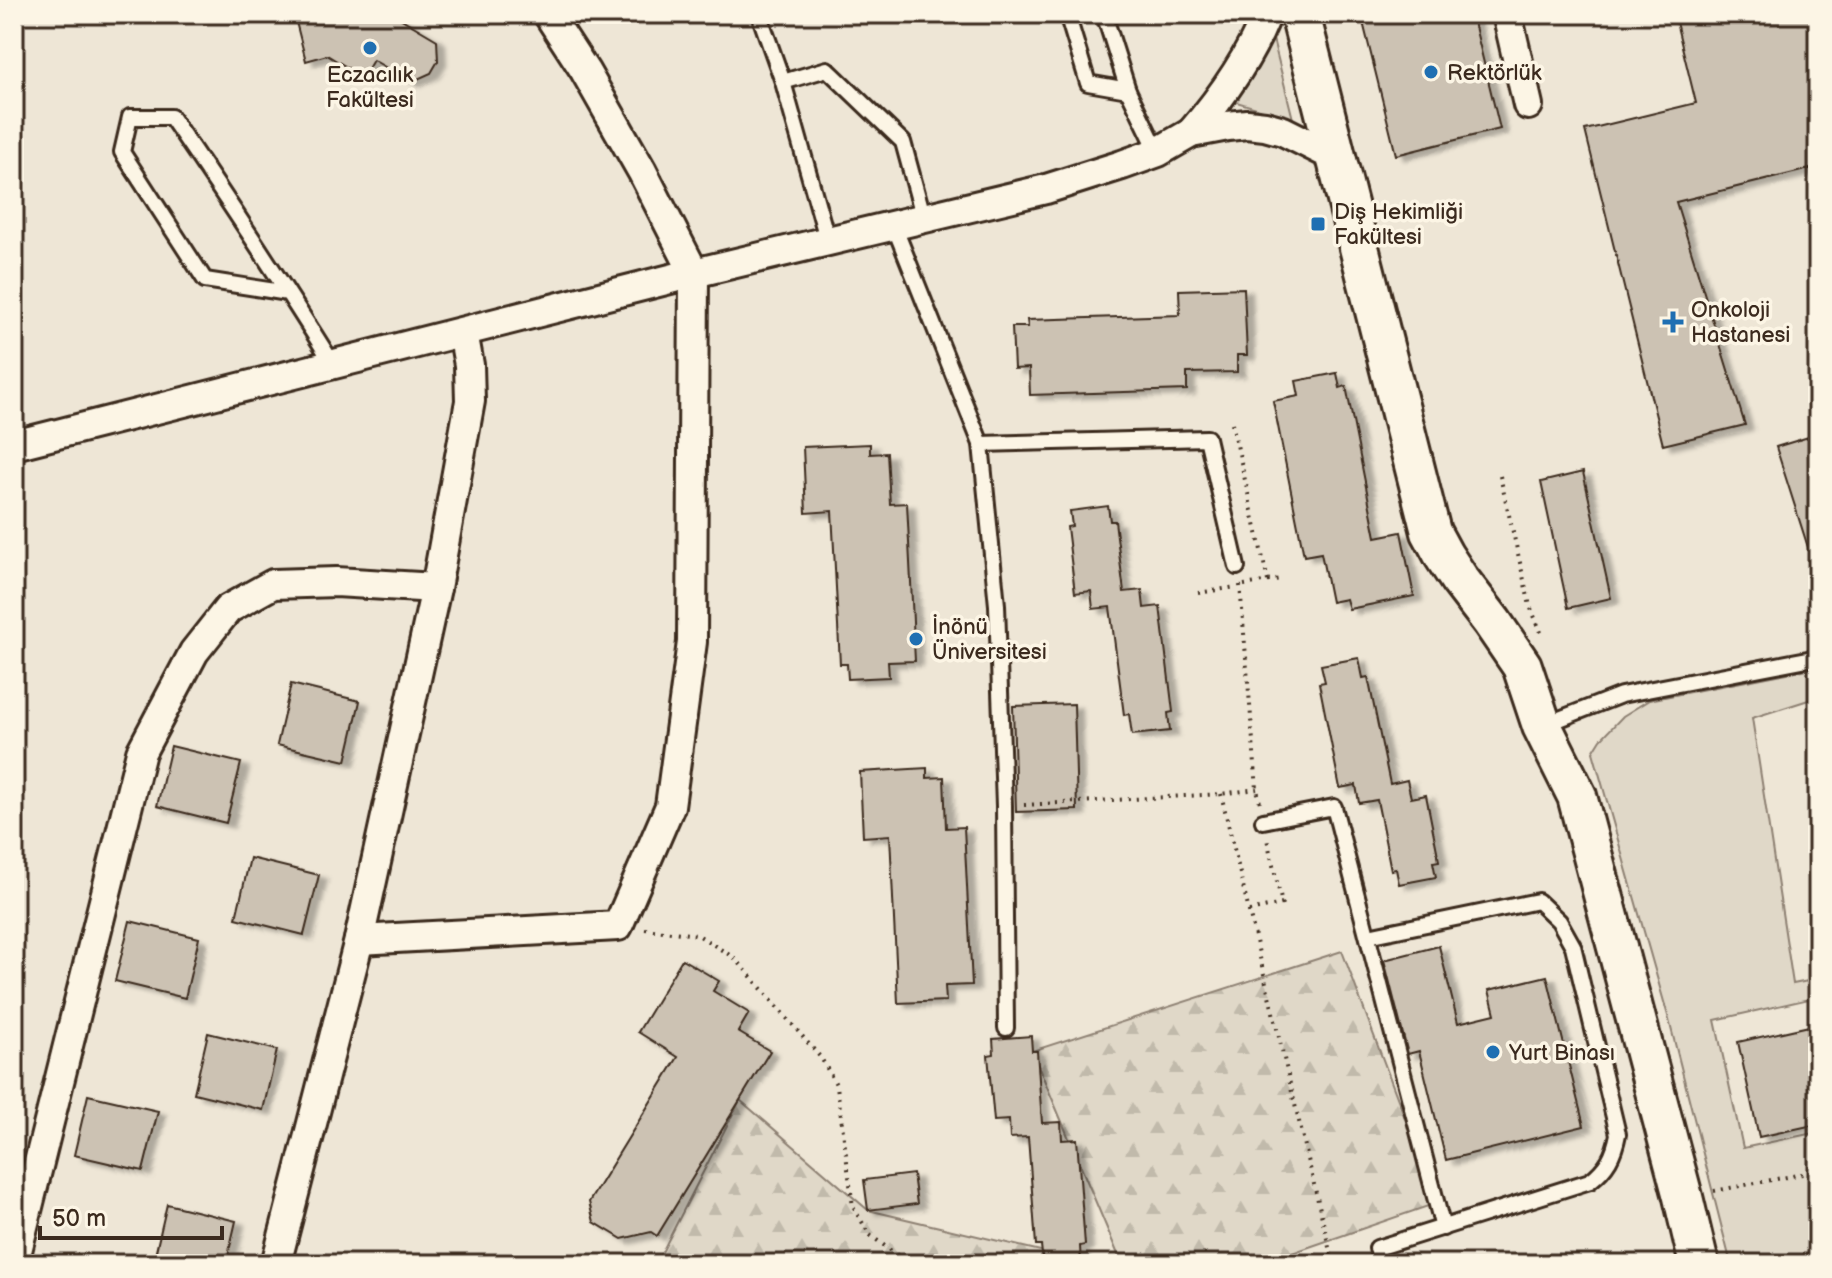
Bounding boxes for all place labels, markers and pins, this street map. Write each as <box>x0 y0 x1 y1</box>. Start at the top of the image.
marker: Eczacılık Fakültesi <box>361 39 379 57</box>
place label: Rektörlük <box>1447 60 1542 87</box>
place label: Eczacılık Fakültesi <box>326 62 414 114</box>
marker: Rektörlük <box>1422 63 1440 81</box>
place label: Diş Hekimliği Fakültesi <box>1334 199 1463 251</box>
marker: Diş Hekimliği Fakültesi <box>1309 215 1327 233</box>
place label: Onkoloji Hastanesi <box>1691 297 1790 349</box>
marker: Onkoloji Hastanesi <box>1662 311 1684 333</box>
place label: İnönü Üniversitesi <box>932 614 1047 666</box>
marker: İnönü Üniversitesi <box>907 630 925 648</box>
place label: Yurt Binası <box>1508 1040 1615 1067</box>
marker: Yurt Binası <box>1484 1043 1502 1061</box>

